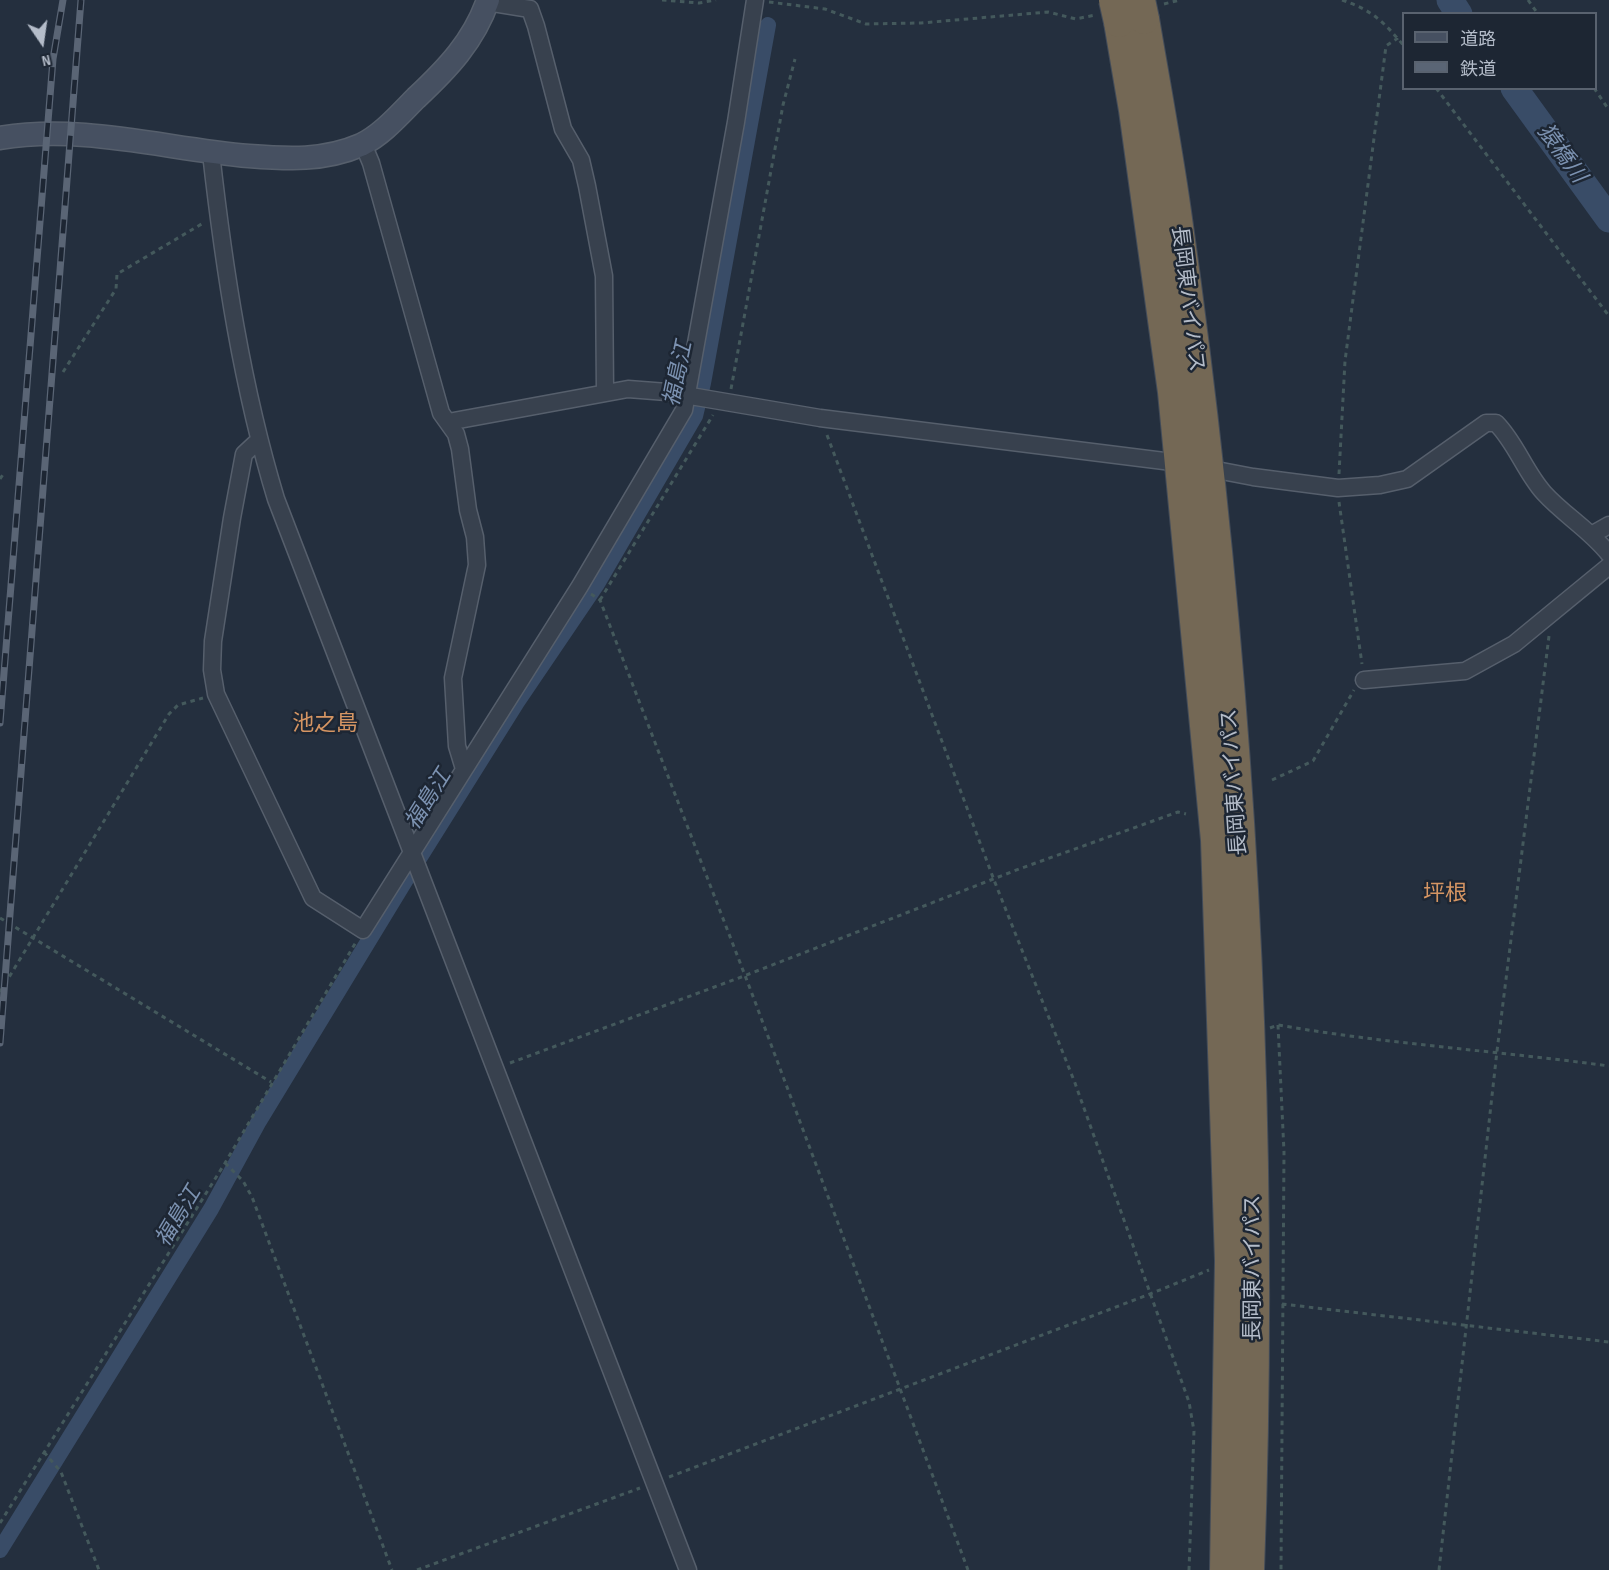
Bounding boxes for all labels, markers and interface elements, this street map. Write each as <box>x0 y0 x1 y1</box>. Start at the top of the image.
north arrow <box>12 12 72 72</box>
legend <box>1402 12 1597 90</box>
text: 道路 <box>1460 29 1496 50</box>
text: N <box>40 50 52 70</box>
text: 鉄道 <box>1460 59 1496 80</box>
water label: 猿橋川 <box>1531 120 1591 188</box>
street label: 長岡東バイパス <box>1166 225 1208 373</box>
water label: 福島江 <box>659 339 699 409</box>
street label: 長岡東バイパス <box>1217 708 1253 856</box>
district label: 池之島 <box>292 711 358 737</box>
water label: 福島江 <box>400 765 458 835</box>
district label: 坪根 <box>1423 881 1467 907</box>
water label: 福島江 <box>151 1182 207 1252</box>
street label: 長岡東バイパス <box>1241 1195 1267 1341</box>

